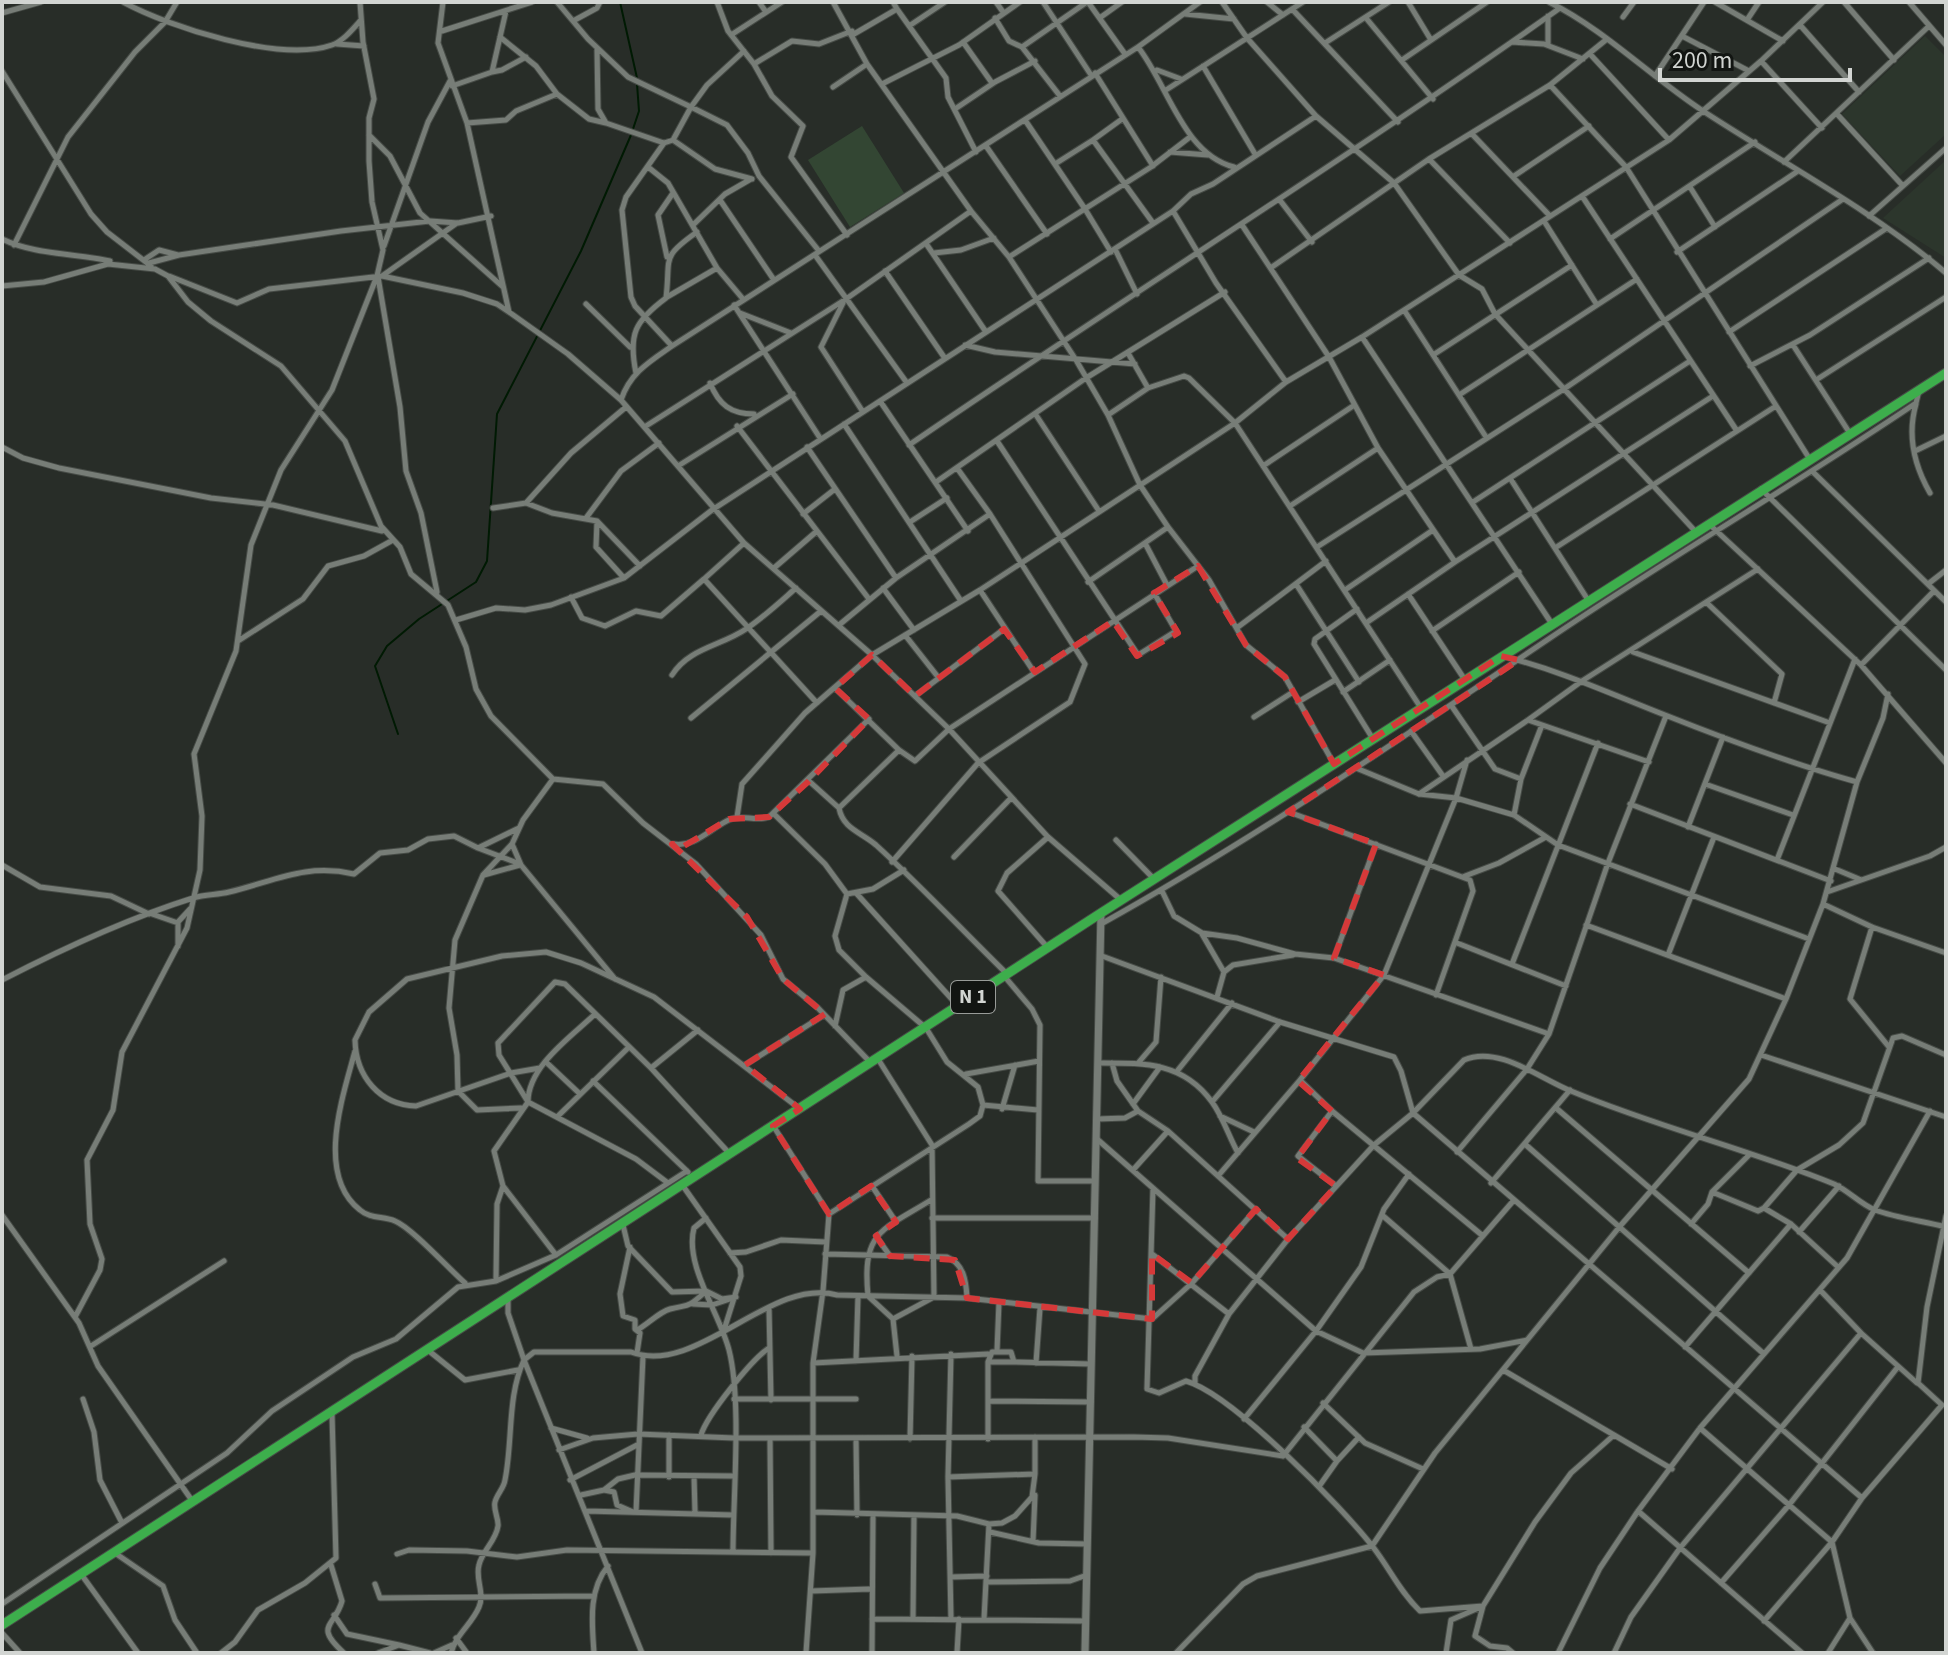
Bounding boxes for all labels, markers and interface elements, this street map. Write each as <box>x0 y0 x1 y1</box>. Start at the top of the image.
scale bar <box>1660 32 1850 82</box>
text: 200 m <box>1672 43 1732 78</box>
road number: N 1 <box>951 981 995 1013</box>

